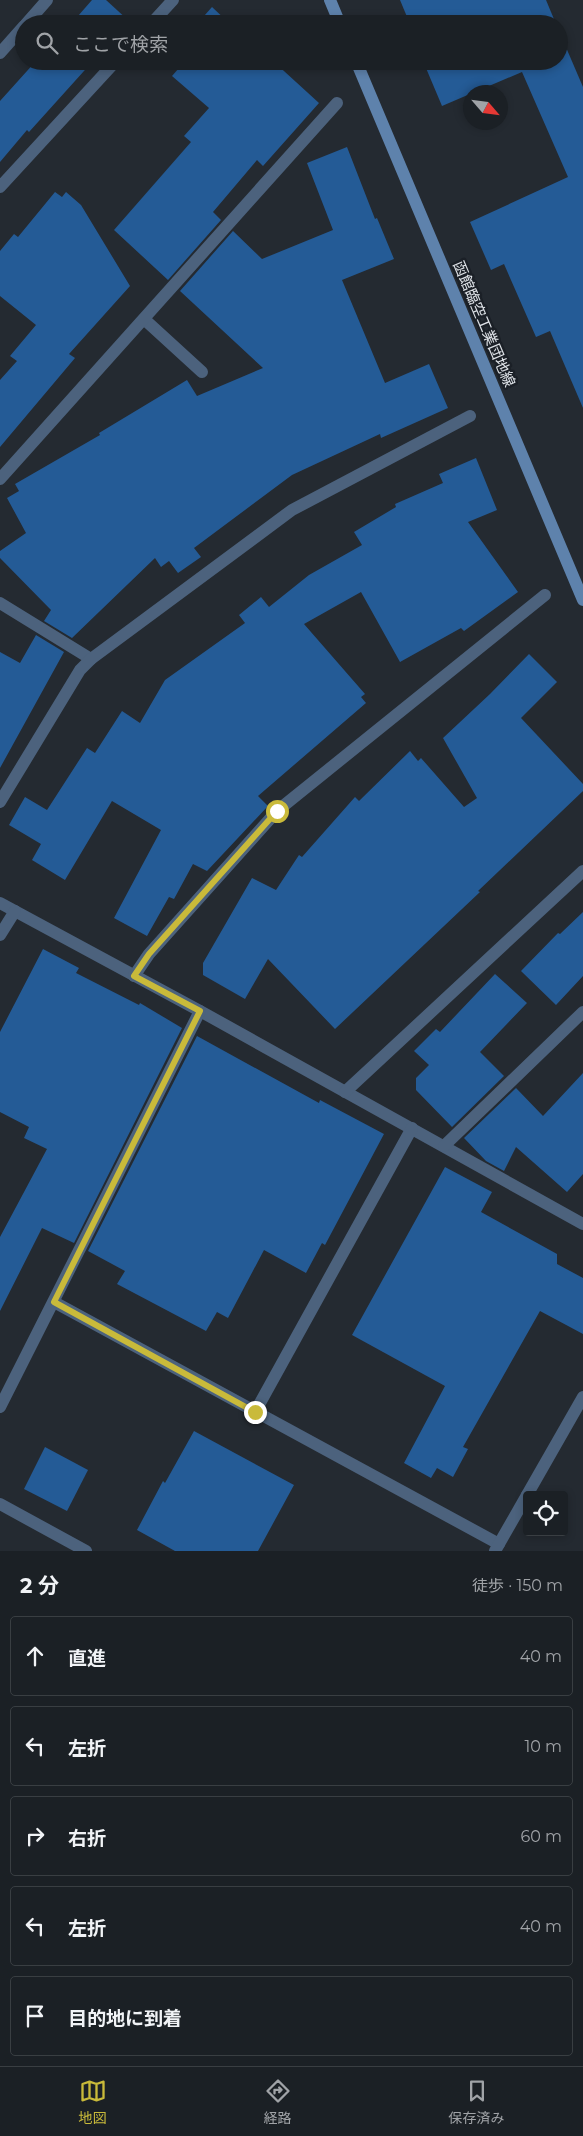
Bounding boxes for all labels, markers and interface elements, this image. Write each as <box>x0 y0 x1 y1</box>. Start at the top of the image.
search box <box>15 15 568 70</box>
icon: search <box>33 29 61 57</box>
text: ここで検索 <box>73 33 168 56</box>
north arrow <box>463 85 508 130</box>
street label: 函館臨空工業団地線 <box>449 258 520 390</box>
route start <box>266 800 289 823</box>
route end <box>244 1401 267 1424</box>
map controls <box>523 1491 568 1536</box>
button: locate <box>523 1491 568 1536</box>
text: 2 分 <box>20 1573 59 1598</box>
text: 徒歩 · 150 m <box>472 1576 563 1595</box>
icon: ahead <box>21 1642 49 1670</box>
text: 直進 <box>68 1647 106 1670</box>
text: 40 m <box>520 1647 562 1666</box>
icon: left <box>21 1732 49 1760</box>
text: 左折 <box>68 1737 106 1760</box>
text: 10 m <box>524 1737 562 1756</box>
icon: right <box>21 1822 49 1850</box>
text: 右折 <box>68 1827 106 1850</box>
text: 60 m <box>520 1827 562 1846</box>
icon: left <box>21 1912 49 1940</box>
text: 左折 <box>68 1917 106 1940</box>
text: 40 m <box>520 1917 562 1936</box>
icon: arrive <box>21 2002 49 2030</box>
text: 目的地に到着 <box>68 2007 182 2030</box>
tab: 地図 <box>79 2077 107 2127</box>
tab: 経路 <box>264 2077 292 2127</box>
tab: 保存済み <box>449 2077 505 2127</box>

